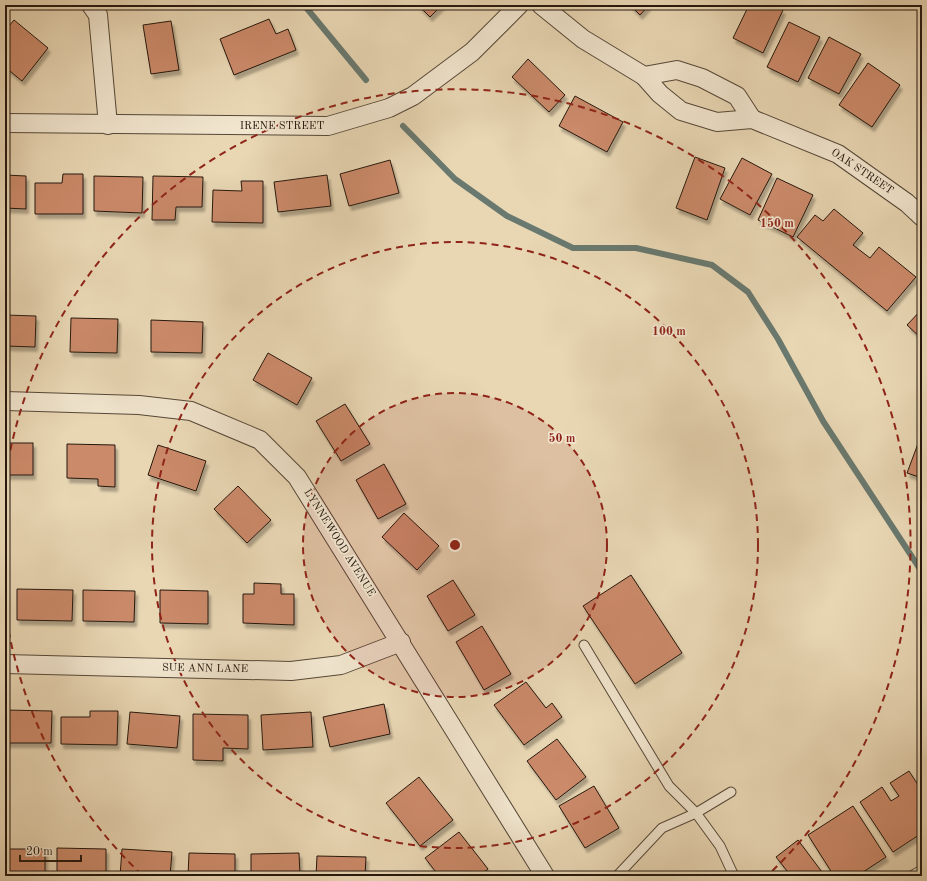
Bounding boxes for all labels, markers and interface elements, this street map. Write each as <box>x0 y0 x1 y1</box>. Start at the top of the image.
street label: IRENE STREET <box>240 121 324 132</box>
street label: OAK STREET <box>829 147 895 197</box>
text: 150 m <box>760 217 794 230</box>
text: 100 m <box>652 326 686 338</box>
text: 50 m <box>549 432 576 445</box>
street label: LYNNEWOOD AVENUE <box>301 487 377 599</box>
centre of rings <box>448 538 462 552</box>
street label: SUE ANN LANE <box>162 663 248 675</box>
scale bar <box>20 837 81 863</box>
text: 20 m <box>26 846 53 858</box>

